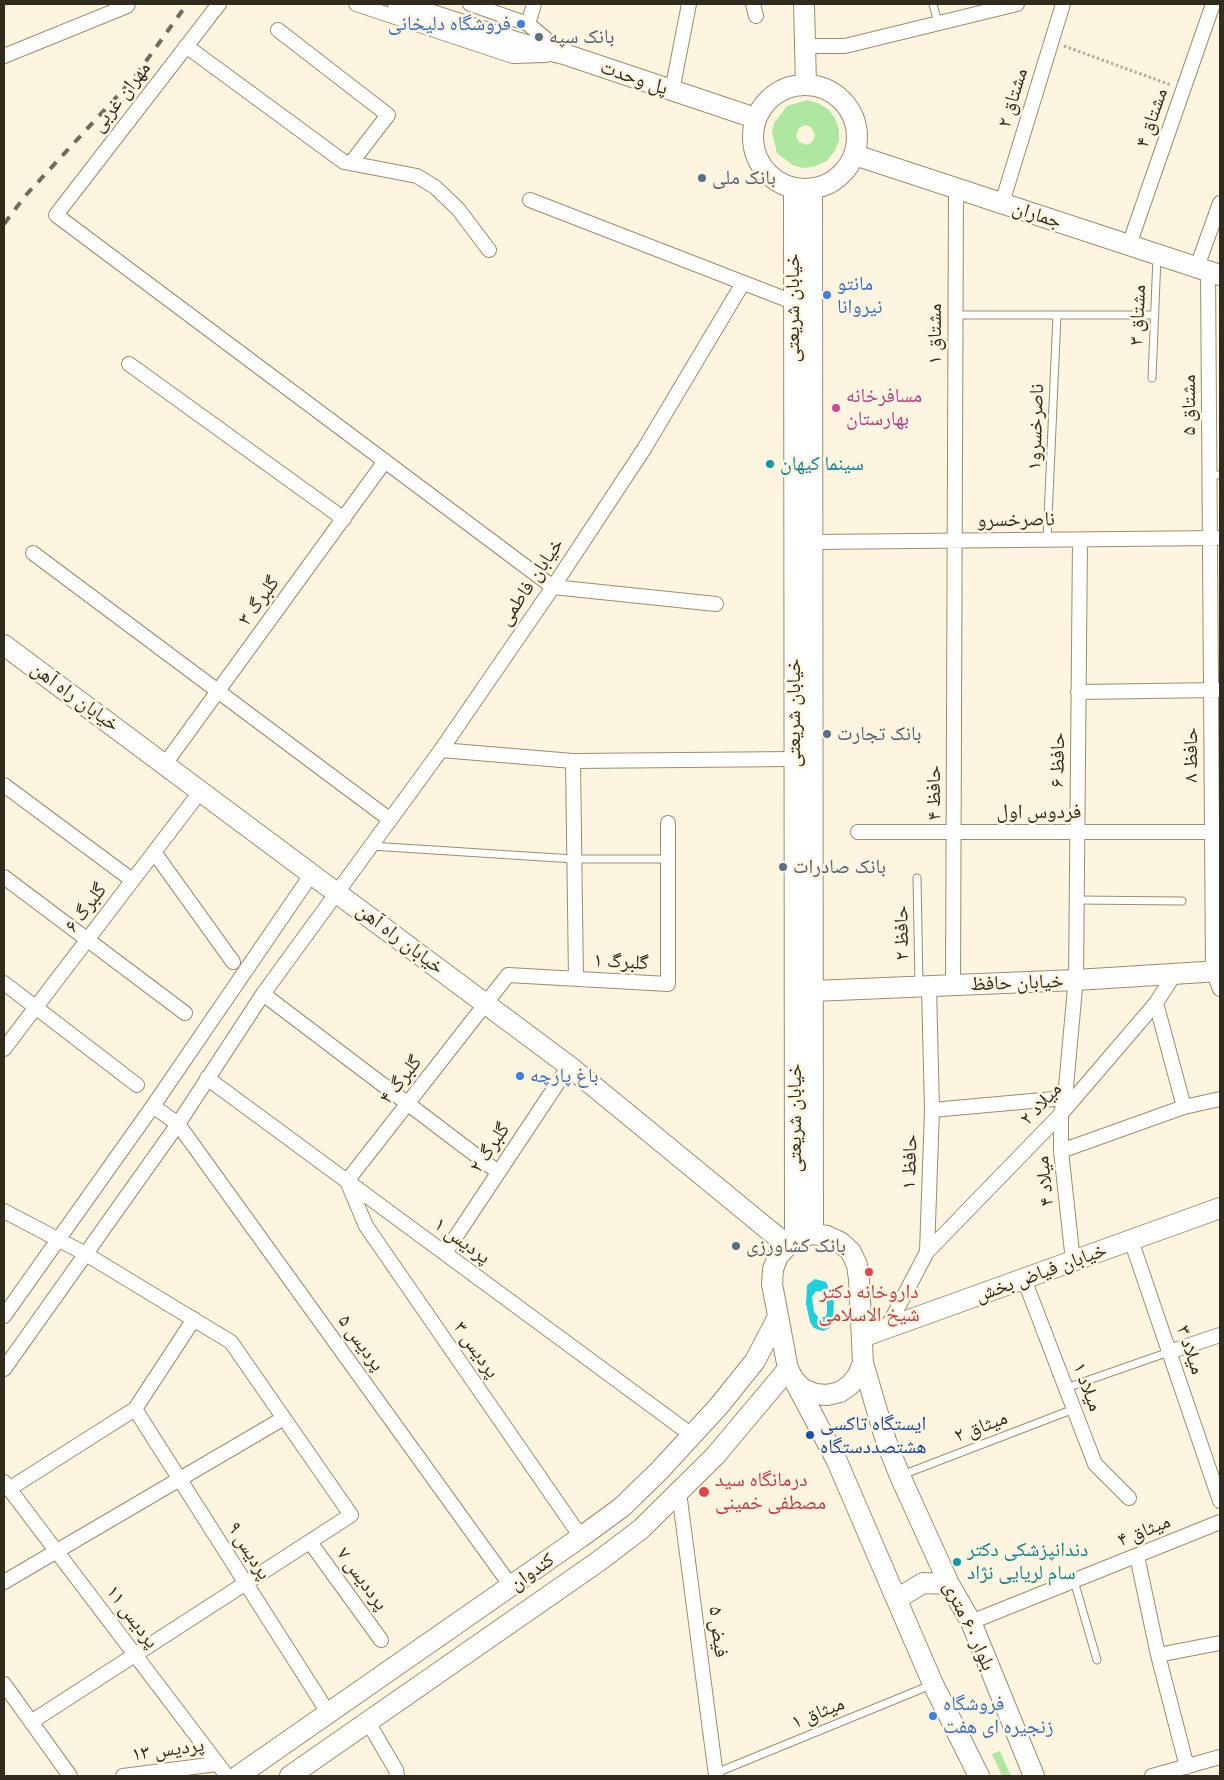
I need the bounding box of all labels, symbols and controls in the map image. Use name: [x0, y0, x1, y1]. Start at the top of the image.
place label: فروشگاه دلیخانی: [388, 12, 511, 36]
marker: فروشگاه دلیخانی: [515, 18, 527, 30]
place label: بانک سپه: [549, 25, 615, 49]
marker: بانک سپه: [533, 31, 545, 43]
street label: پل وحدت: [597, 55, 671, 101]
street label: مهران غربی: [86, 57, 156, 137]
street label: مشتاق ۲: [993, 65, 1033, 131]
street label: مشتاق ۴: [1131, 85, 1173, 151]
place label: بانک ملی: [712, 166, 776, 190]
marker: بانک ملی: [696, 172, 708, 184]
street label: جماران: [1009, 196, 1065, 234]
street label: خیابان شریعتی: [781, 253, 805, 363]
place label: مانتو نیروانا: [837, 272, 882, 319]
street label: مشتاق ۳: [1124, 284, 1152, 346]
marker: مانتو نیروانا: [821, 289, 833, 301]
street label: مشتاق ۱: [923, 303, 947, 365]
street label: مشتاق ۵: [1177, 374, 1201, 436]
street label: ناصرخسرو۱: [1022, 383, 1050, 471]
place label: مسافرخانه بهارستان: [846, 384, 922, 431]
marker: مسافرخانه بهارستان: [830, 402, 842, 414]
place label: سینما کیهان: [780, 452, 864, 476]
marker: سینما کیهان: [764, 458, 776, 470]
street label: ناصرخسرو: [977, 507, 1055, 533]
street label: خیابان فاطمی: [493, 534, 569, 630]
street label: گلبرگ ۳: [233, 572, 285, 630]
street label: خیابان راه آهن: [26, 657, 124, 737]
street label: خیابان شریعتی: [782, 658, 806, 768]
place label: بانک تجارت: [837, 722, 922, 746]
street label: حافظ ۸: [1179, 727, 1203, 783]
marker: بانک تجارت: [821, 728, 833, 740]
street label: حافظ ۶: [1046, 732, 1070, 788]
street label: حافظ ۴: [922, 765, 946, 821]
street label: فردوس اول: [997, 800, 1081, 824]
place label: بانک صادرات: [793, 855, 886, 879]
marker: بانک صادرات: [777, 861, 789, 873]
street label: گلبرگ ۶: [60, 879, 112, 937]
street label: خیابان راه آهن: [351, 898, 449, 980]
street label: حافظ ۲: [890, 905, 914, 961]
street label: گلبرگ ۱: [593, 949, 649, 975]
street label: خیابان حافظ: [970, 969, 1064, 997]
street label: گلبرگ ۴: [375, 1051, 427, 1109]
street label: خیابان شریعتی: [783, 1063, 807, 1173]
place label: باغ پارچه: [530, 1064, 599, 1088]
marker: باغ پارچه: [514, 1070, 526, 1082]
street label: میلاد ۲: [1015, 1077, 1067, 1131]
street label: گلبرگ ۲: [465, 1118, 515, 1178]
street label: حافظ ۱: [897, 1134, 923, 1190]
street label: میلاد ۴: [1030, 1155, 1060, 1207]
street label: پردیس ۱: [429, 1213, 495, 1269]
place label: بانک کشاورزی: [746, 1234, 846, 1258]
street label: خیابان فیاض بخش: [972, 1238, 1110, 1308]
marker: بانک کشاورزی: [730, 1240, 742, 1252]
marker: داروخانه دکتر شیخ الاسلامی: [863, 1266, 875, 1278]
place label: داروخانه دکتر شیخ الاسلامی: [818, 1280, 920, 1327]
street label: پردیس ۵: [333, 1310, 389, 1376]
street label: پردیس ۳: [448, 1317, 504, 1383]
street label: میلاد ۳: [1170, 1322, 1210, 1378]
street label: میلاد ۱: [1067, 1359, 1107, 1415]
street label: میثاق ۲: [951, 1406, 1011, 1448]
place label: ایستگاه تاکسی هشتصددستگاه: [820, 1412, 927, 1459]
marker: ایستگاه تاکسی هشتصددستگاه: [804, 1429, 816, 1441]
place label: درمانگاه سید مصطفی خمینی: [715, 1468, 826, 1515]
marker: درمانگاه سید مصطفی خمینی: [697, 1485, 711, 1499]
street label: میثاق ۴: [1114, 1510, 1174, 1552]
street label: پردیس ۹: [222, 1518, 276, 1584]
place label: دندانپزشکی دکتر سام لریایی نژاد: [967, 1538, 1088, 1585]
street label: پرددیس ۷: [331, 1543, 393, 1615]
street label: کندوان: [505, 1548, 559, 1596]
marker: دندانپزشکی دکتر سام لریایی نژاد: [951, 1556, 963, 1568]
street label: بلوار ۶۰ متری: [938, 1577, 1000, 1675]
street label: پردیس ۱۱: [100, 1581, 164, 1653]
street label: فیض ۵: [703, 1605, 733, 1659]
street label: میثاق ۱: [788, 1692, 848, 1734]
place label: فروشگاه زنجیره ای هفت: [943, 1692, 1053, 1739]
marker: فروشگاه زنجیره ای هفت: [927, 1710, 939, 1722]
street label: پردیس ۱۳: [130, 1733, 206, 1767]

